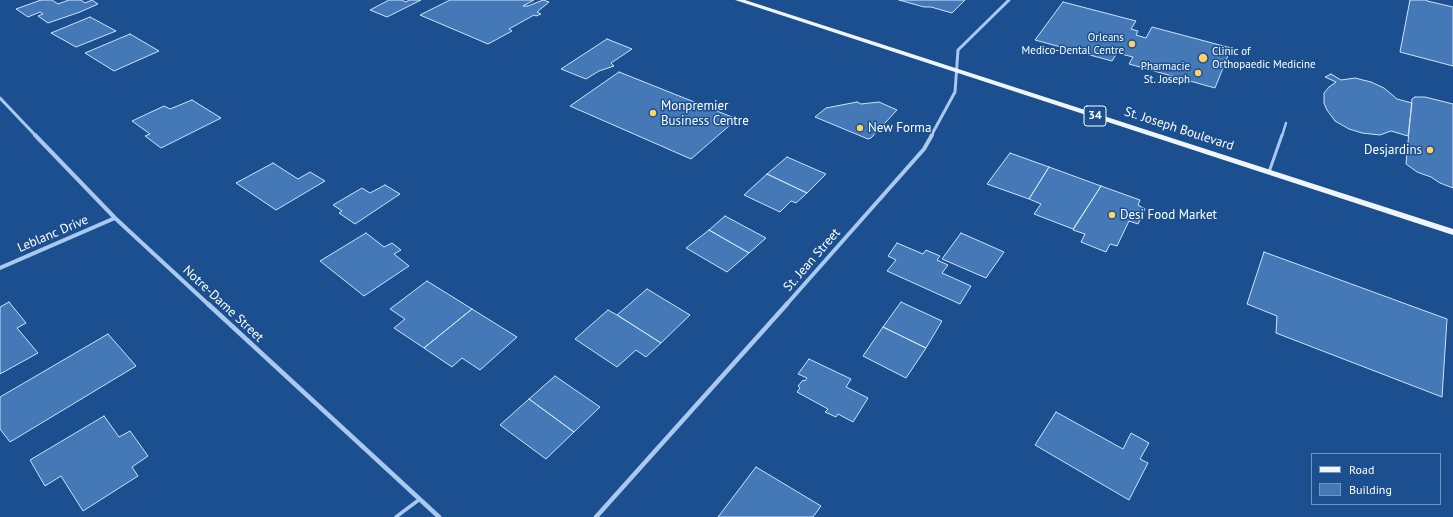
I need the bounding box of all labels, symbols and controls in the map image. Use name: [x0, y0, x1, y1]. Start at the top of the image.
place label: Orleans Medico-Dental Centre: [1022, 31, 1124, 57]
marker: Orleans Medico-Dental Centre: [1127, 39, 1137, 49]
place label: Clinic of Orthopaedic Medicine: [1212, 45, 1316, 71]
marker: Clinic of Orthopaedic Medicine: [1197, 52, 1209, 64]
place label: Pharmacie St. Joseph: [1141, 60, 1190, 86]
marker: Pharmacie St. Joseph: [1193, 68, 1203, 78]
place label: Monpremier Business Centre: [661, 98, 749, 129]
street label: St. Joseph Boulevard: [1122, 104, 1236, 154]
road number: 34: [1084, 106, 1106, 126]
marker: Monpremier Business Centre: [648, 108, 658, 118]
place label: New Forma: [868, 120, 931, 136]
marker: New Forma: [855, 123, 865, 133]
place label: Desjardins: [1364, 142, 1422, 158]
marker: Desjardins: [1425, 145, 1435, 155]
place label: Desi Food Market: [1120, 207, 1217, 223]
marker: Desi Food Market: [1107, 210, 1117, 220]
street label: Leblanc Drive: [15, 212, 91, 256]
street label: St. Jean Street: [780, 225, 844, 295]
street label: Notre-Dame Street: [179, 263, 267, 345]
legend: [1311, 453, 1441, 505]
text: Road: [1349, 462, 1374, 477]
text: Building: [1349, 482, 1392, 497]

